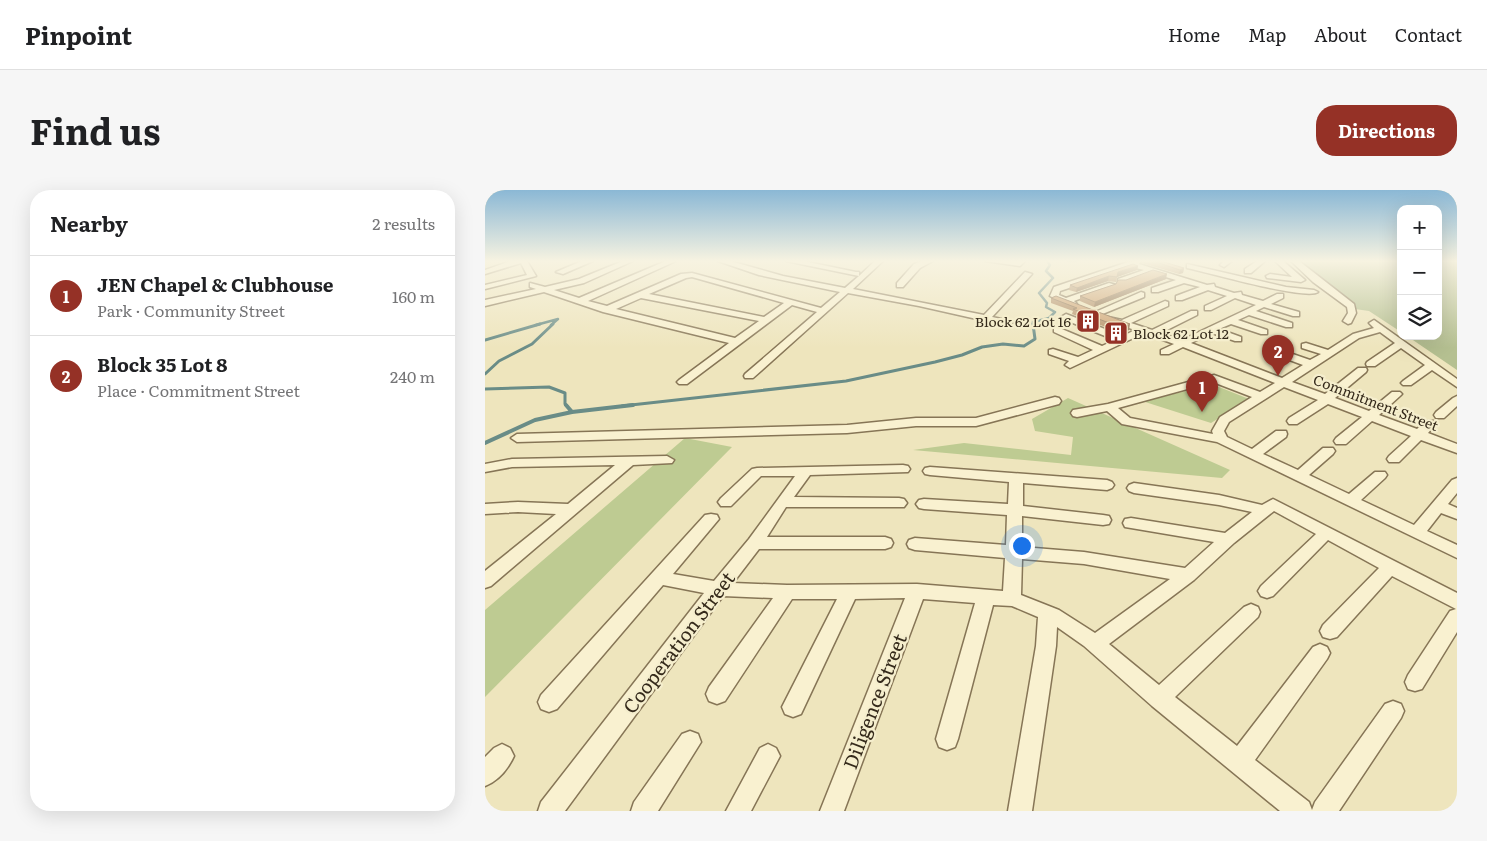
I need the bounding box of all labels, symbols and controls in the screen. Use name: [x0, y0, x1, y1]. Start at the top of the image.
text: Pinpoint: [25, 17, 132, 52]
text: Home: [1168, 21, 1220, 48]
text: Map: [1248, 21, 1286, 48]
text: About: [1314, 21, 1367, 48]
text: Contact: [1395, 21, 1462, 48]
text: Find us: [30, 104, 160, 156]
button: Directions: [1316, 105, 1457, 156]
map controls: [1397, 205, 1442, 340]
button: +: [1397, 205, 1442, 250]
text: Nearby: [50, 207, 128, 238]
text: 2 results: [372, 211, 435, 235]
button: −: [1397, 250, 1442, 295]
text: JEN Chapel & Clubhouse: [97, 270, 334, 298]
text: 1: [63, 284, 69, 308]
text: 160 m: [392, 284, 435, 308]
button: layers: [1397, 295, 1442, 340]
text: Park · Community Street: [97, 298, 285, 322]
building icon: Block 62 Lot 16: [1075, 308, 1101, 334]
place label: Block 62 Lot 16: [975, 311, 1071, 331]
building icon: Block 62 Lot 12: [1103, 320, 1129, 346]
place label: Block 62 Lot 12: [1133, 323, 1229, 343]
pin: 2: [1262, 335, 1294, 376]
text: Block 35 Lot 8: [97, 350, 228, 378]
text: 2: [62, 364, 70, 388]
text: 240 m: [390, 364, 435, 388]
street label: Commitment Street: [1311, 369, 1442, 435]
pin: 1: [1186, 371, 1218, 412]
text: Place · Commitment Street: [97, 378, 300, 402]
your location: [1009, 533, 1035, 559]
street label: Cooperation Street: [615, 565, 741, 719]
street label: Diligence Street: [835, 629, 913, 773]

